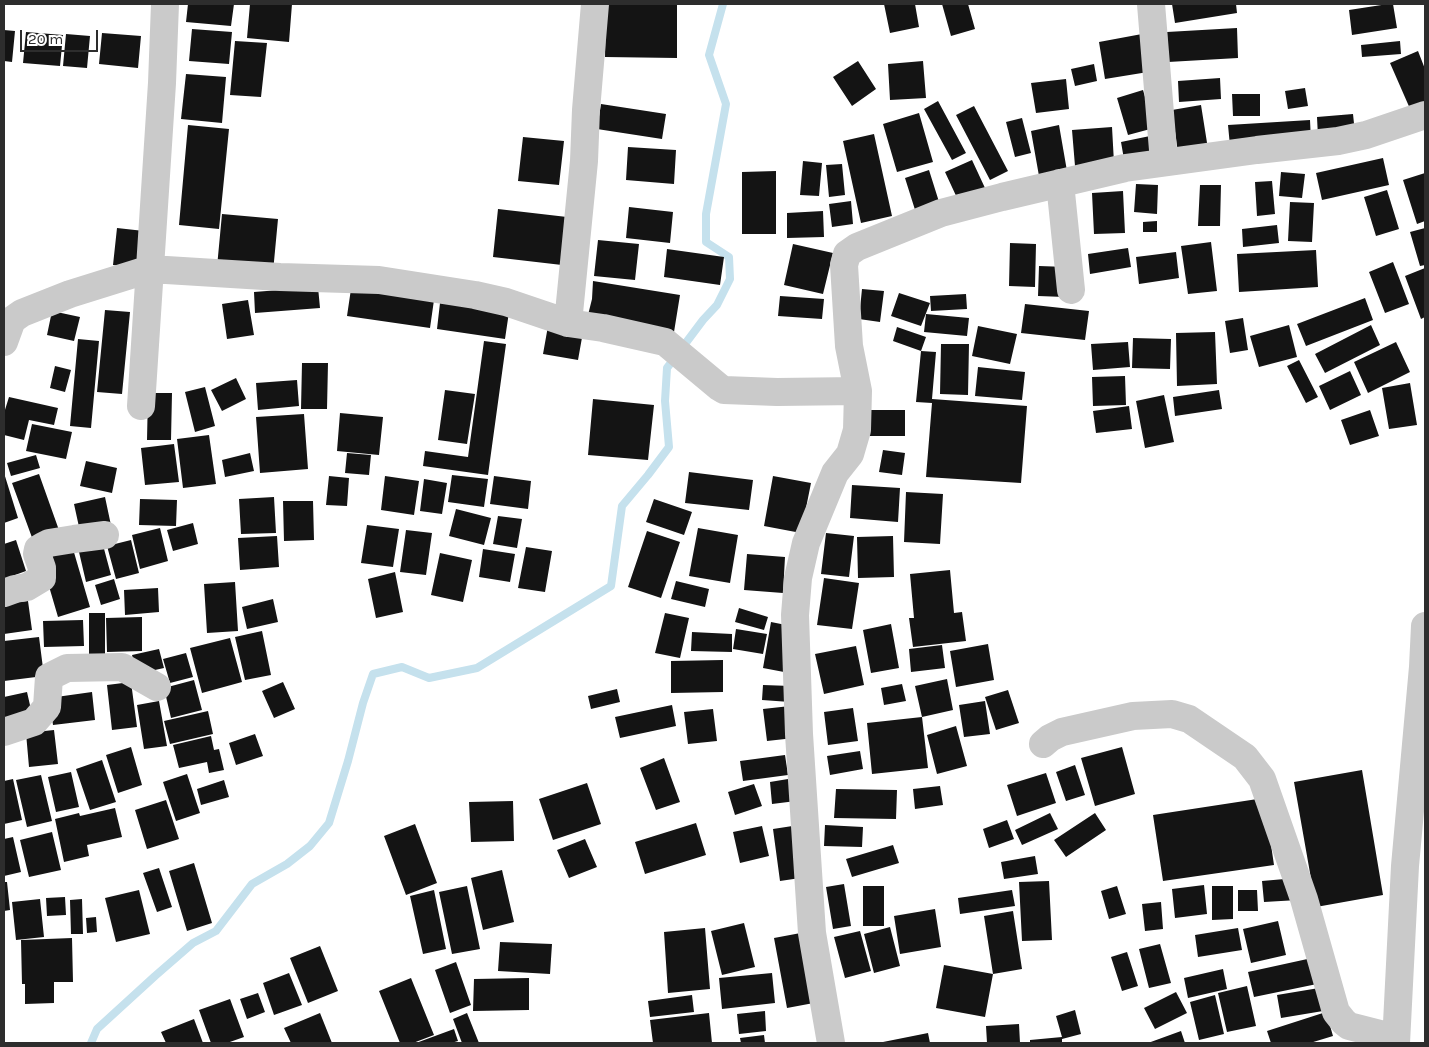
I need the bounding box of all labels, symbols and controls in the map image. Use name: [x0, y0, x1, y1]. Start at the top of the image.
scale bar: [22, 20, 100, 52]
text: 20 m: [28, 30, 63, 48]

